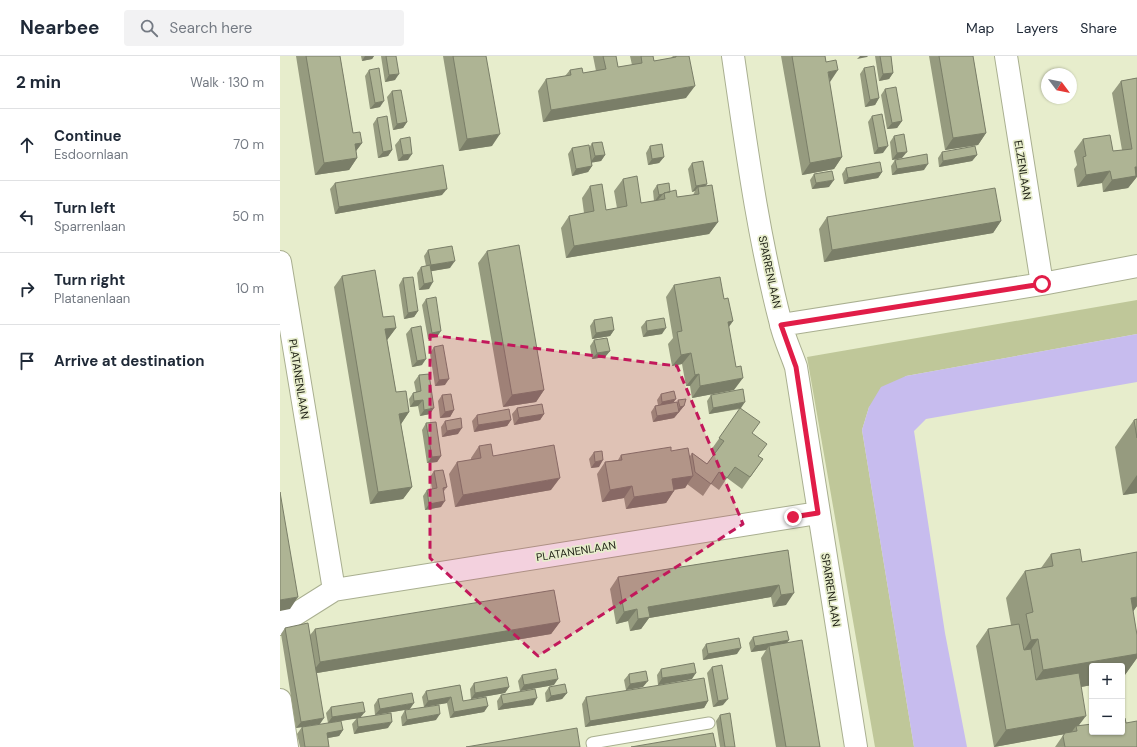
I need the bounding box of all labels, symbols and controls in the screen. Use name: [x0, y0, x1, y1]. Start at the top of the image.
search box: [124, 10, 404, 46]
text: Nearbee: [20, 15, 100, 40]
icon: search: [138, 17, 160, 39]
text: Search here: [170, 18, 252, 38]
text: Map: [966, 19, 994, 37]
text: Layers: [1016, 19, 1058, 37]
text: Share: [1080, 19, 1117, 37]
north arrow: [1041, 68, 1077, 104]
text: 2 min: [16, 71, 61, 93]
text: Walk · 130 m: [190, 74, 264, 91]
text: Continue: [54, 126, 122, 146]
icon: ahead: [16, 134, 38, 156]
text: 70 m: [233, 136, 264, 153]
street label: ELZENLAAN: [1011, 139, 1035, 201]
text: Esdoornlaan: [54, 146, 128, 163]
text: Turn left: [54, 198, 115, 218]
icon: left: [16, 206, 38, 228]
text: 50 m: [232, 208, 264, 225]
text: Sparrenlaan: [54, 218, 125, 235]
street label: SPARRENLAAN: [755, 234, 785, 310]
text: Turn right: [54, 270, 125, 290]
route start: [1033, 275, 1051, 293]
icon: right: [16, 278, 38, 300]
text: 10 m: [236, 280, 264, 297]
text: Platanenlaan: [54, 290, 130, 307]
street label: PLATANENLAAN: [286, 338, 312, 420]
icon: arrive: [16, 350, 38, 372]
text: Arrive at destination: [54, 351, 205, 371]
route end: [784, 508, 802, 526]
street label: PLATANENLAAN: [535, 538, 617, 564]
street label: SPARRENLAAN: [818, 552, 844, 628]
map controls: [1089, 663, 1125, 735]
button: +: [1089, 663, 1125, 699]
button: −: [1089, 699, 1125, 735]

